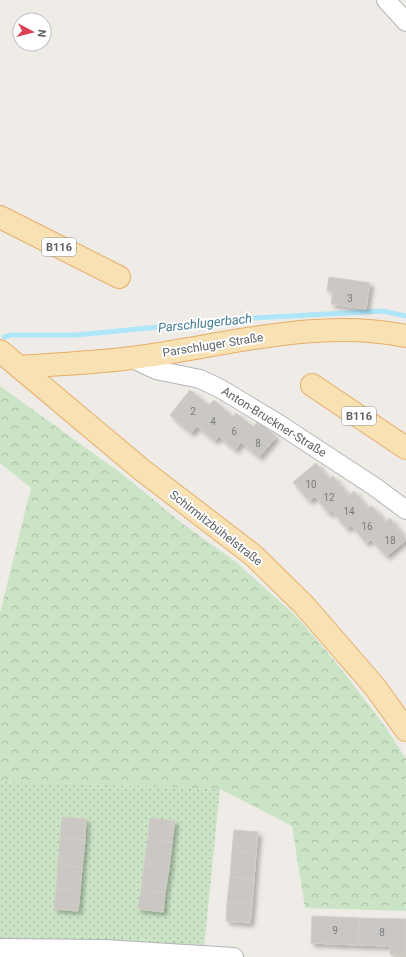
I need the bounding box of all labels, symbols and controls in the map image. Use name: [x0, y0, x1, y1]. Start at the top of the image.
north arrow: [12, 12, 52, 52]
text: N: [34, 29, 48, 38]
road number: B116: [42, 238, 76, 256]
house number: 3: [347, 293, 353, 304]
water label: Parschlugerbach: [157, 311, 253, 335]
street label: Parschluger Straße: [162, 330, 264, 360]
street label: Anton-Bruckner-Straße: [219, 384, 329, 460]
house number: 2: [190, 406, 196, 417]
road number: B116: [342, 407, 376, 425]
house number: 4: [210, 416, 216, 427]
house number: 6: [231, 426, 237, 437]
house number: 8: [255, 438, 261, 449]
house number: 10: [305, 479, 317, 490]
street label: Schirmitzbühelstraße: [167, 488, 265, 568]
house number: 12: [323, 492, 335, 503]
house number: 14: [343, 506, 355, 517]
house number: 16: [361, 521, 373, 532]
house number: 18: [384, 535, 396, 546]
house number: 9: [332, 925, 338, 936]
house number: 8: [379, 927, 385, 938]

